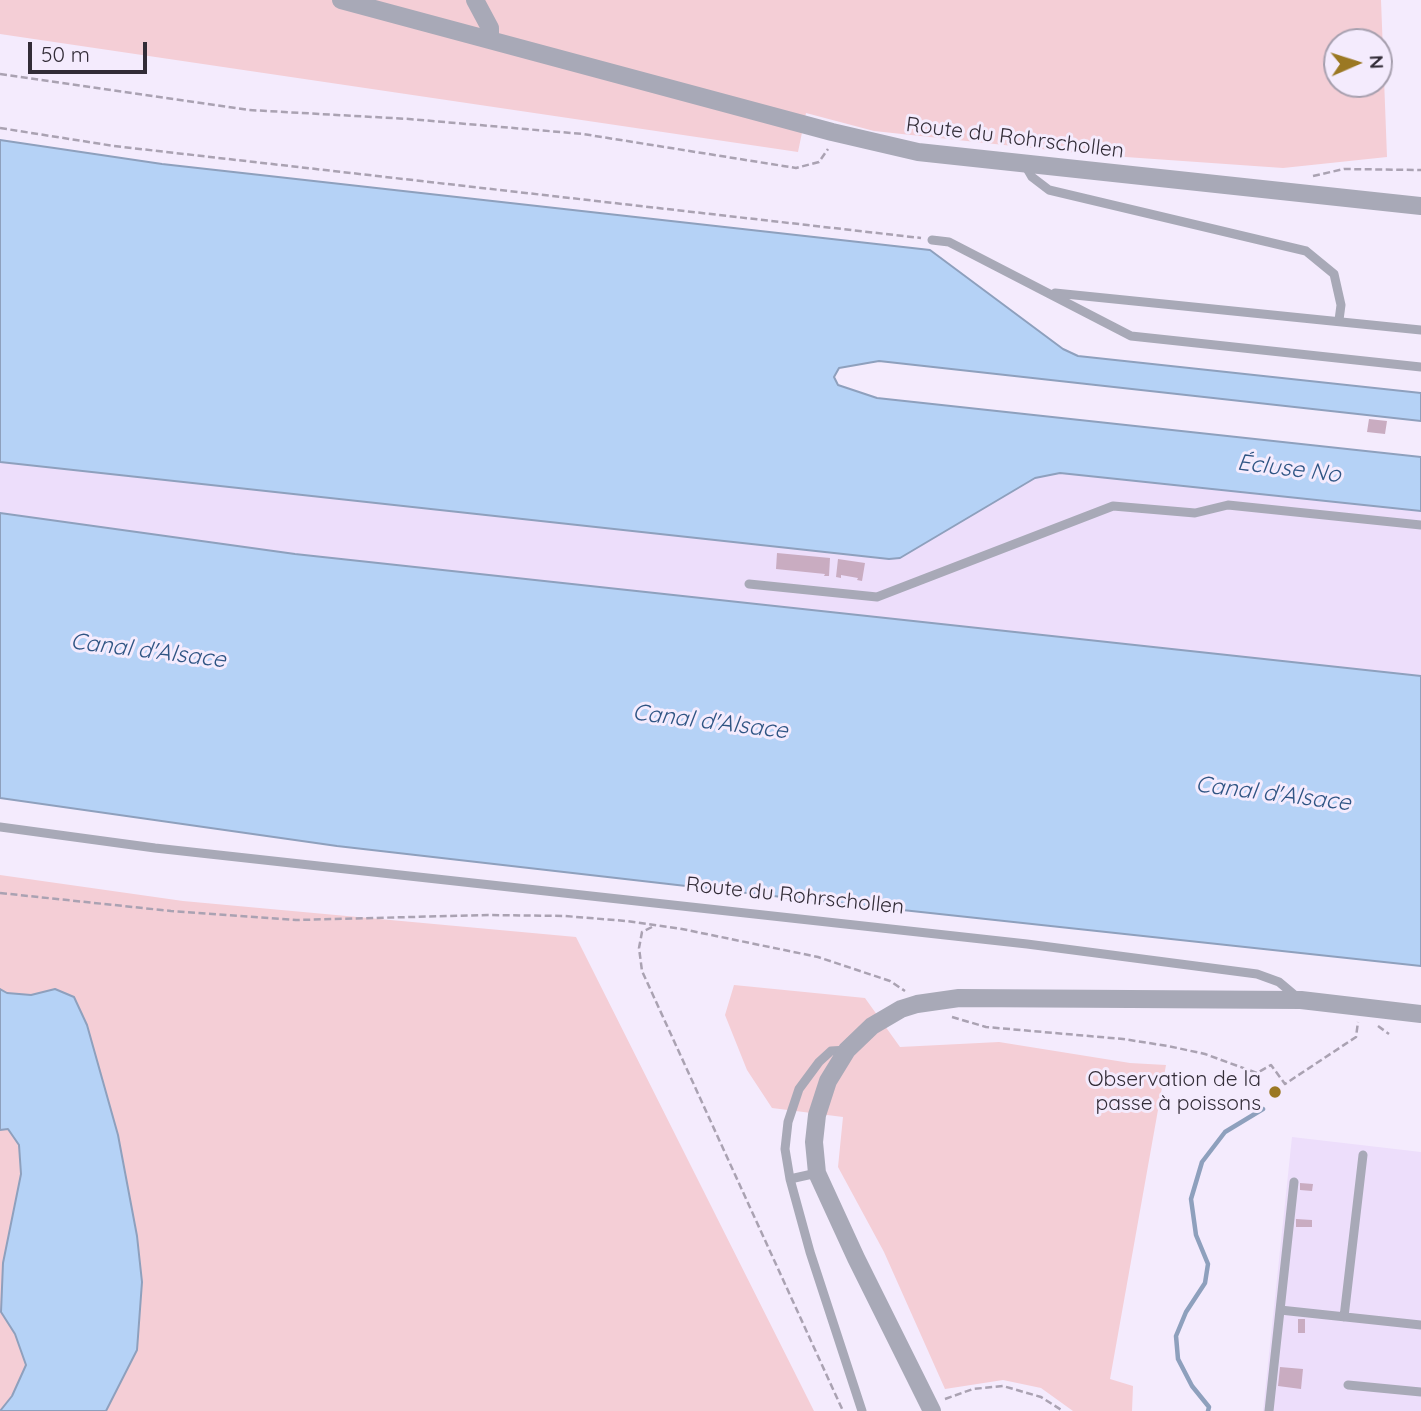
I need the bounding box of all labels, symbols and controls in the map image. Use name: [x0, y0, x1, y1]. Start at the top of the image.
scale bar: [32, 28, 150, 72]
north arrow: [1323, 28, 1393, 98]
text: 50 m: [41, 41, 90, 67]
text: N: [1365, 54, 1389, 70]
street label: Route du Rohrschollen: [905, 112, 1125, 164]
water label: Écluse No: [1236, 449, 1342, 489]
water label: Canal d'Alsace: [69, 628, 227, 674]
water label: Canal d'Alsace: [631, 699, 789, 745]
water label: Canal d'Alsace: [1194, 771, 1352, 817]
street label: Route du Rohrschollen: [685, 872, 905, 920]
place label: Observation de la passe à poissons: [1087, 1067, 1261, 1117]
marker: Observation de la passe à poissons: [1267, 1084, 1283, 1100]

